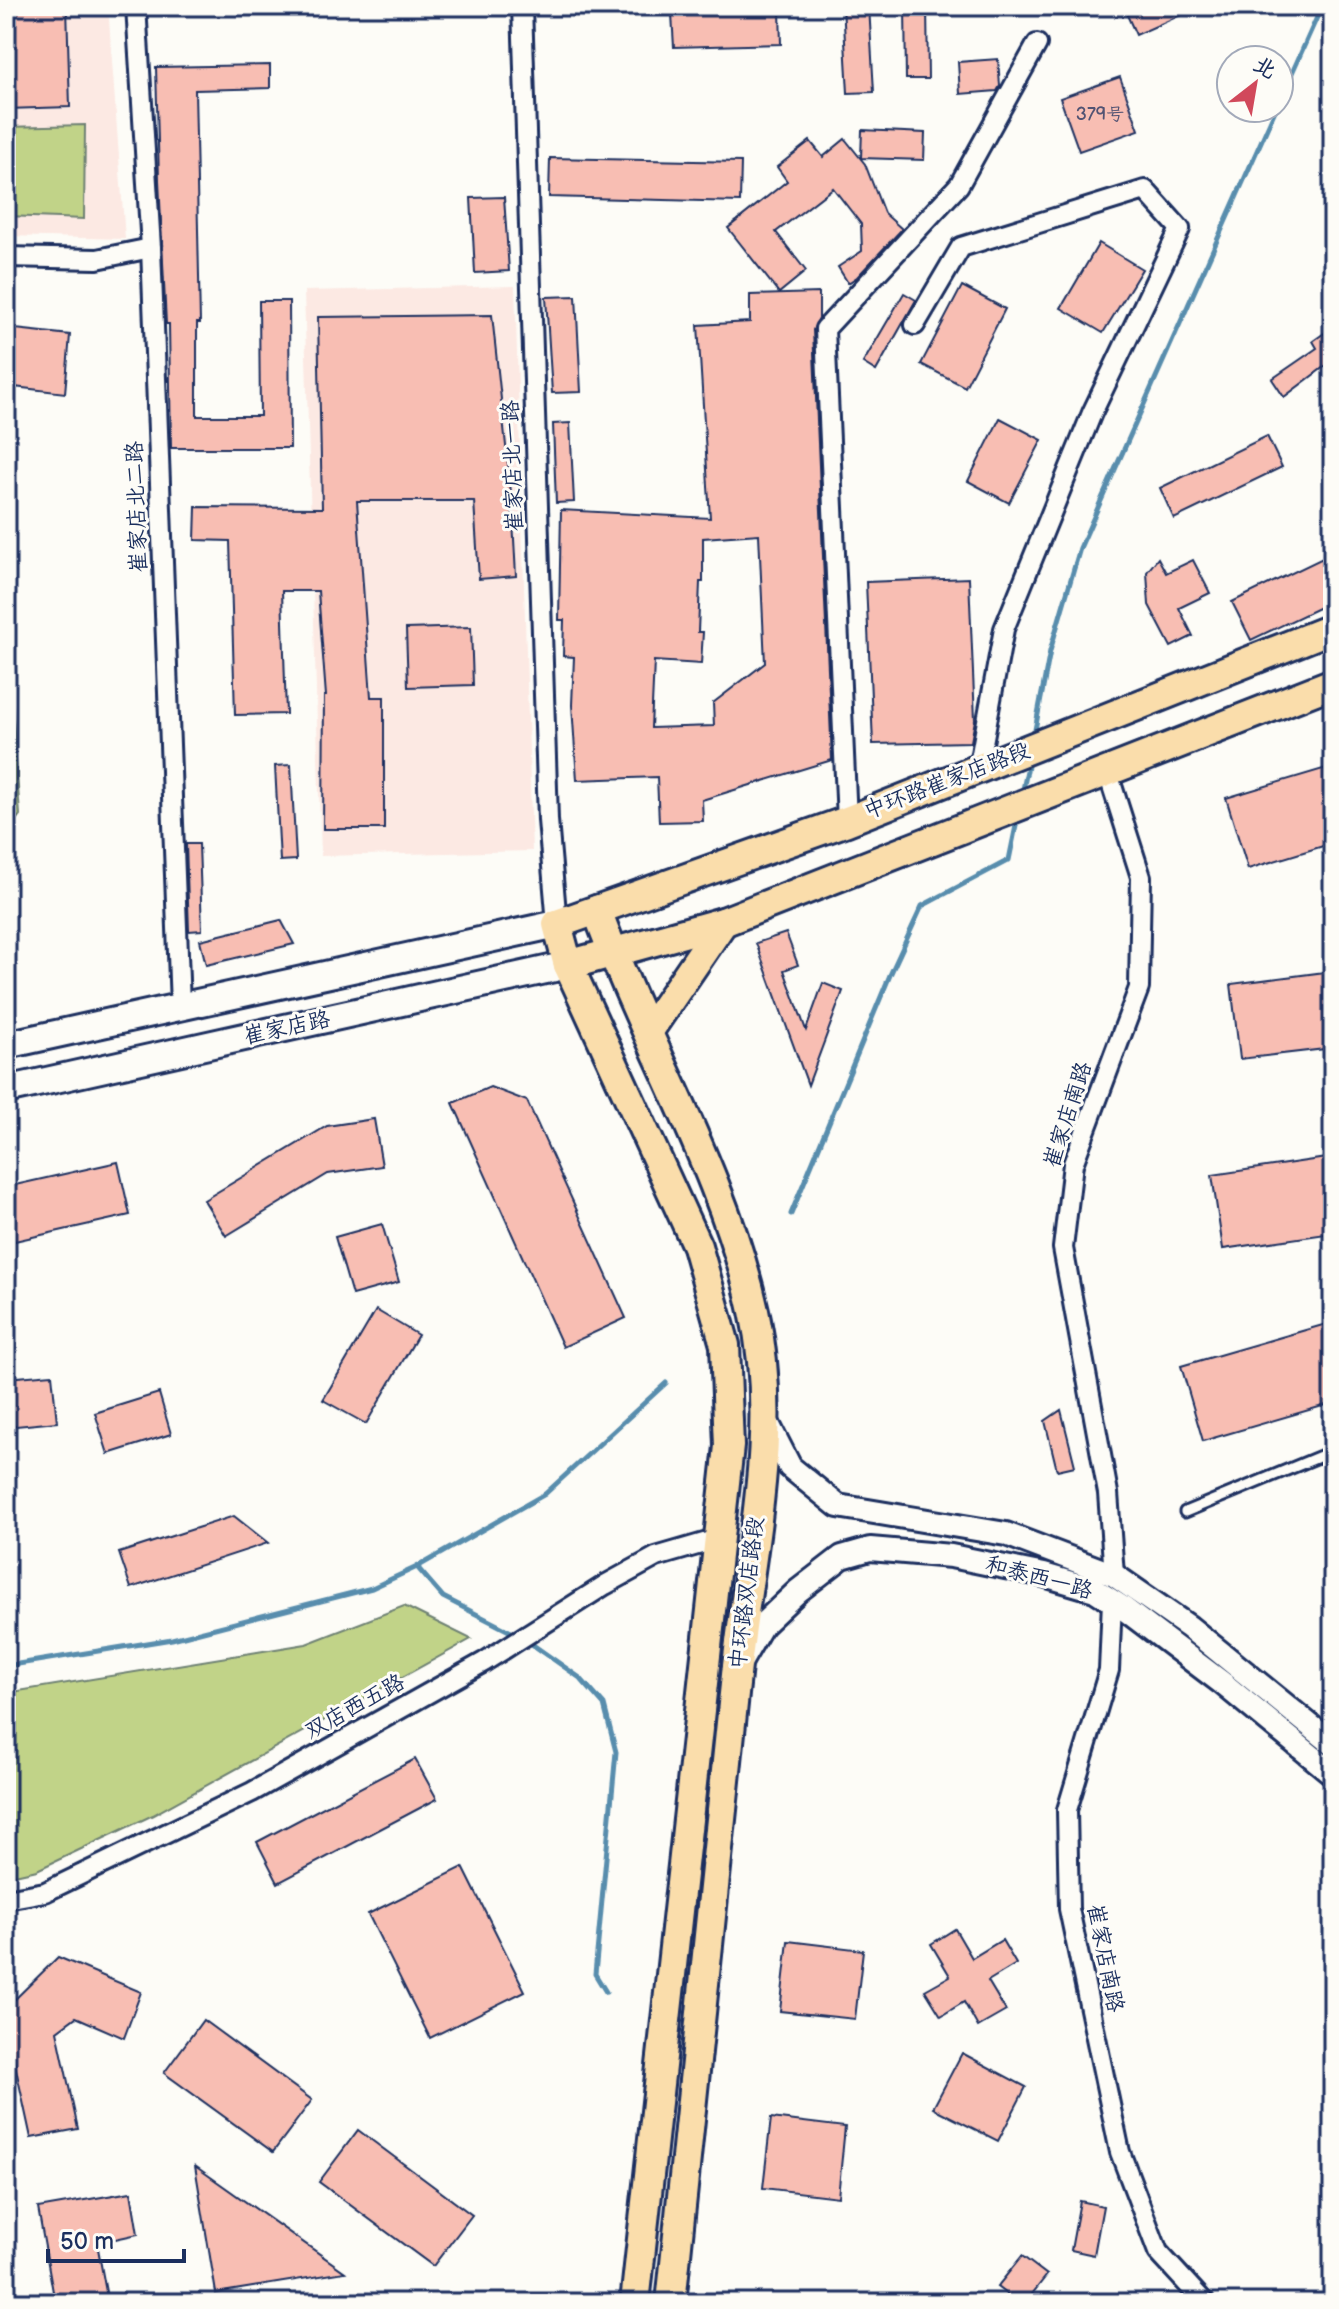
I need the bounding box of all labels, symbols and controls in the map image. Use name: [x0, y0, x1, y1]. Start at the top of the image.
north arrow: [1215, 44, 1295, 124]
text: 北: [1248, 51, 1281, 85]
house number: 379号: [1076, 104, 1124, 125]
street label: 崔家店北一路: [497, 400, 529, 532]
street label: 崔家店北二路: [121, 441, 153, 573]
street label: 中环路崔家店路段: [860, 737, 1034, 825]
street label: 崔家店路: [241, 1006, 333, 1050]
street label: 崔家店南路: [1038, 1059, 1098, 1171]
street label: 中环路双店路段: [724, 1515, 770, 1671]
street label: 和泰西一路: [982, 1551, 1096, 1605]
street label: 双店西五路: [300, 1669, 410, 1745]
street label: 崔家店南路: [1081, 1901, 1129, 2015]
scale bar: [48, 2213, 184, 2263]
text: 50 m: [60, 2227, 114, 2256]

